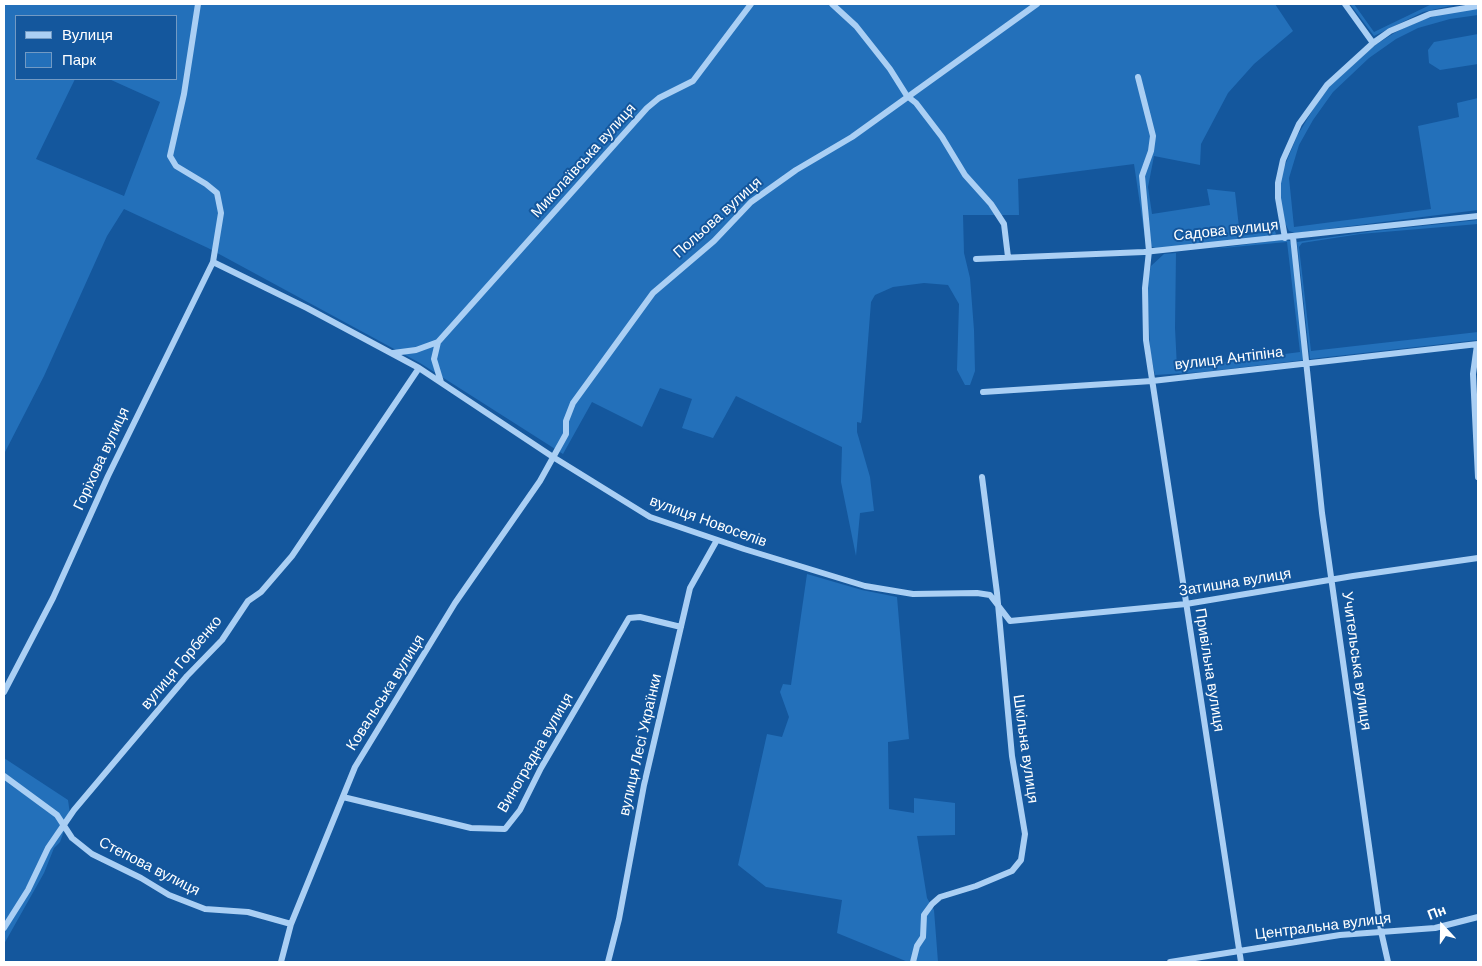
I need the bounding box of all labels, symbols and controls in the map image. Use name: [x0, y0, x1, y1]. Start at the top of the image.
legend: [15, 15, 178, 80]
text: Вулиця: [62, 25, 113, 45]
text: Парк: [62, 50, 96, 70]
street label: Миколаївська вулиця: [528, 100, 640, 222]
street label: Польова вулиця: [670, 174, 766, 262]
street label: Садова вулиця: [1173, 217, 1279, 245]
street label: вулиця Антіпіна: [1174, 343, 1284, 375]
street label: Горіхова вулиця: [70, 405, 134, 513]
street label: вулиця Новоселів: [647, 492, 769, 552]
street label: Затишна вулиця: [1177, 565, 1293, 601]
street label: Учительська вулиця: [1337, 590, 1375, 732]
street label: Привільна вулиця: [1190, 607, 1228, 733]
street label: вулиця Горбенко: [138, 613, 226, 713]
street label: Ковальська вулиця: [343, 632, 429, 754]
street label: вулиця Лесі Українки: [616, 672, 666, 818]
street label: Виноградна вулиця: [494, 690, 578, 816]
street label: Шкільна вулиця: [1008, 694, 1042, 804]
street label: Степова вулиця: [95, 834, 203, 900]
text: Пн: [1425, 900, 1449, 924]
north arrow: [1417, 901, 1467, 951]
street label: Центральна вулиця: [1254, 910, 1392, 944]

